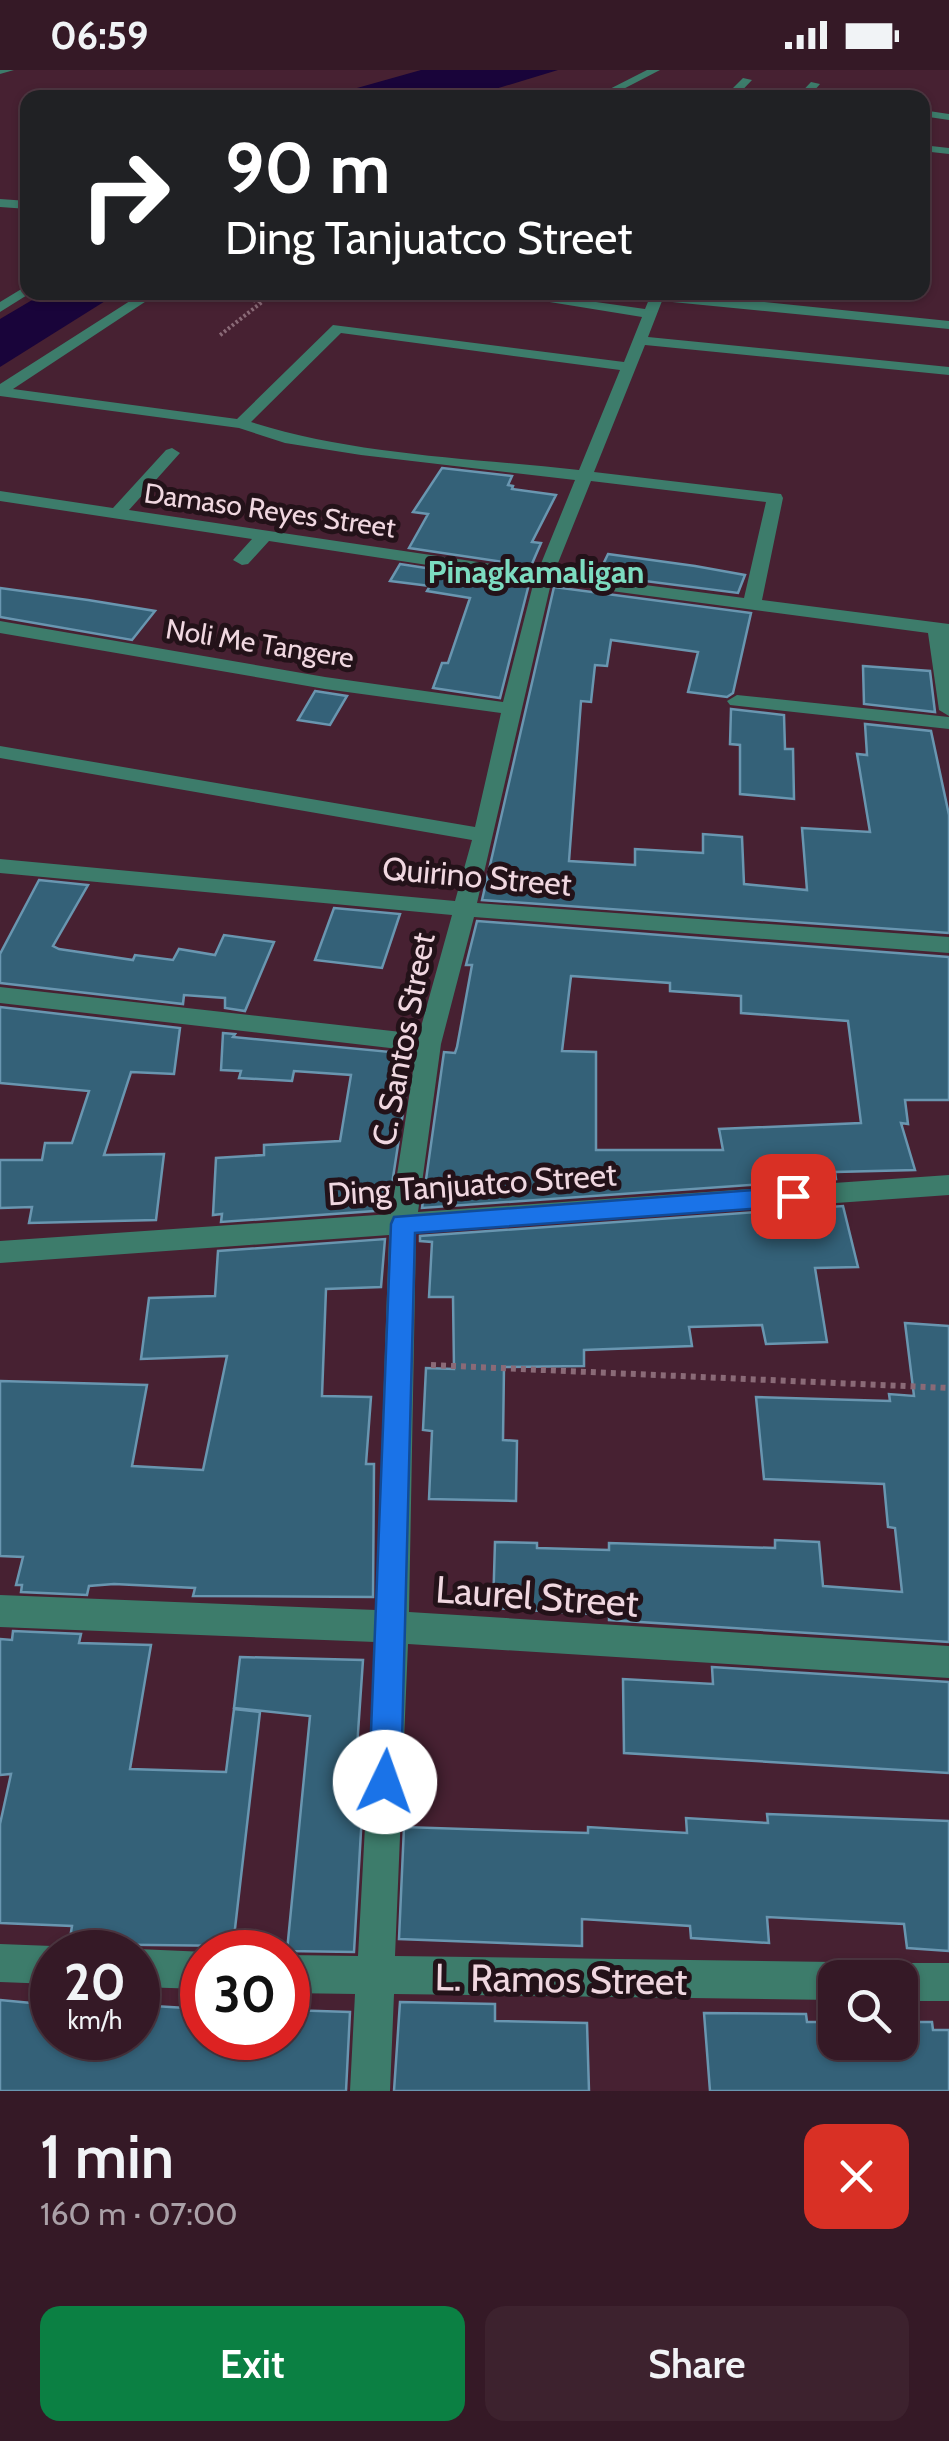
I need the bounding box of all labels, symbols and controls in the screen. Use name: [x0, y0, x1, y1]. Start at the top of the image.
text: 06:59: [50, 12, 148, 59]
text: 90 m: [225, 125, 390, 211]
icon: right: [60, 130, 190, 260]
text: Ding Tanjuatco Street: [225, 211, 633, 265]
street label: Damaso Reyes Street: [142, 476, 398, 544]
district label: Pinagkamaligan: [428, 552, 644, 591]
street label: Noli Me Tangere: [164, 611, 356, 675]
street label: Quirino Street: [381, 848, 573, 904]
street label: C. Santos Street: [363, 929, 443, 1149]
street label: Ding Tanjuatco Street: [326, 1154, 618, 1214]
pin: [751, 1154, 836, 1239]
icon: arrive: [766, 1169, 821, 1224]
street label: Laurel Street: [434, 1565, 640, 1627]
position arrow: [333, 1730, 437, 1834]
speed limit sign: 30: [180, 1930, 310, 2060]
text: 20: [64, 1952, 126, 2013]
street label: L. Ramos Street: [434, 1953, 688, 2005]
map controls: [818, 1960, 918, 2060]
button: search: [818, 1960, 918, 2060]
text: km/h: [68, 2005, 122, 2035]
text: 1 min: [40, 2120, 174, 2193]
button: close: [804, 2124, 909, 2229]
text: 160 m · 07:00: [40, 2194, 238, 2233]
button: Exit: [40, 2306, 465, 2421]
button: Share: [485, 2306, 909, 2421]

